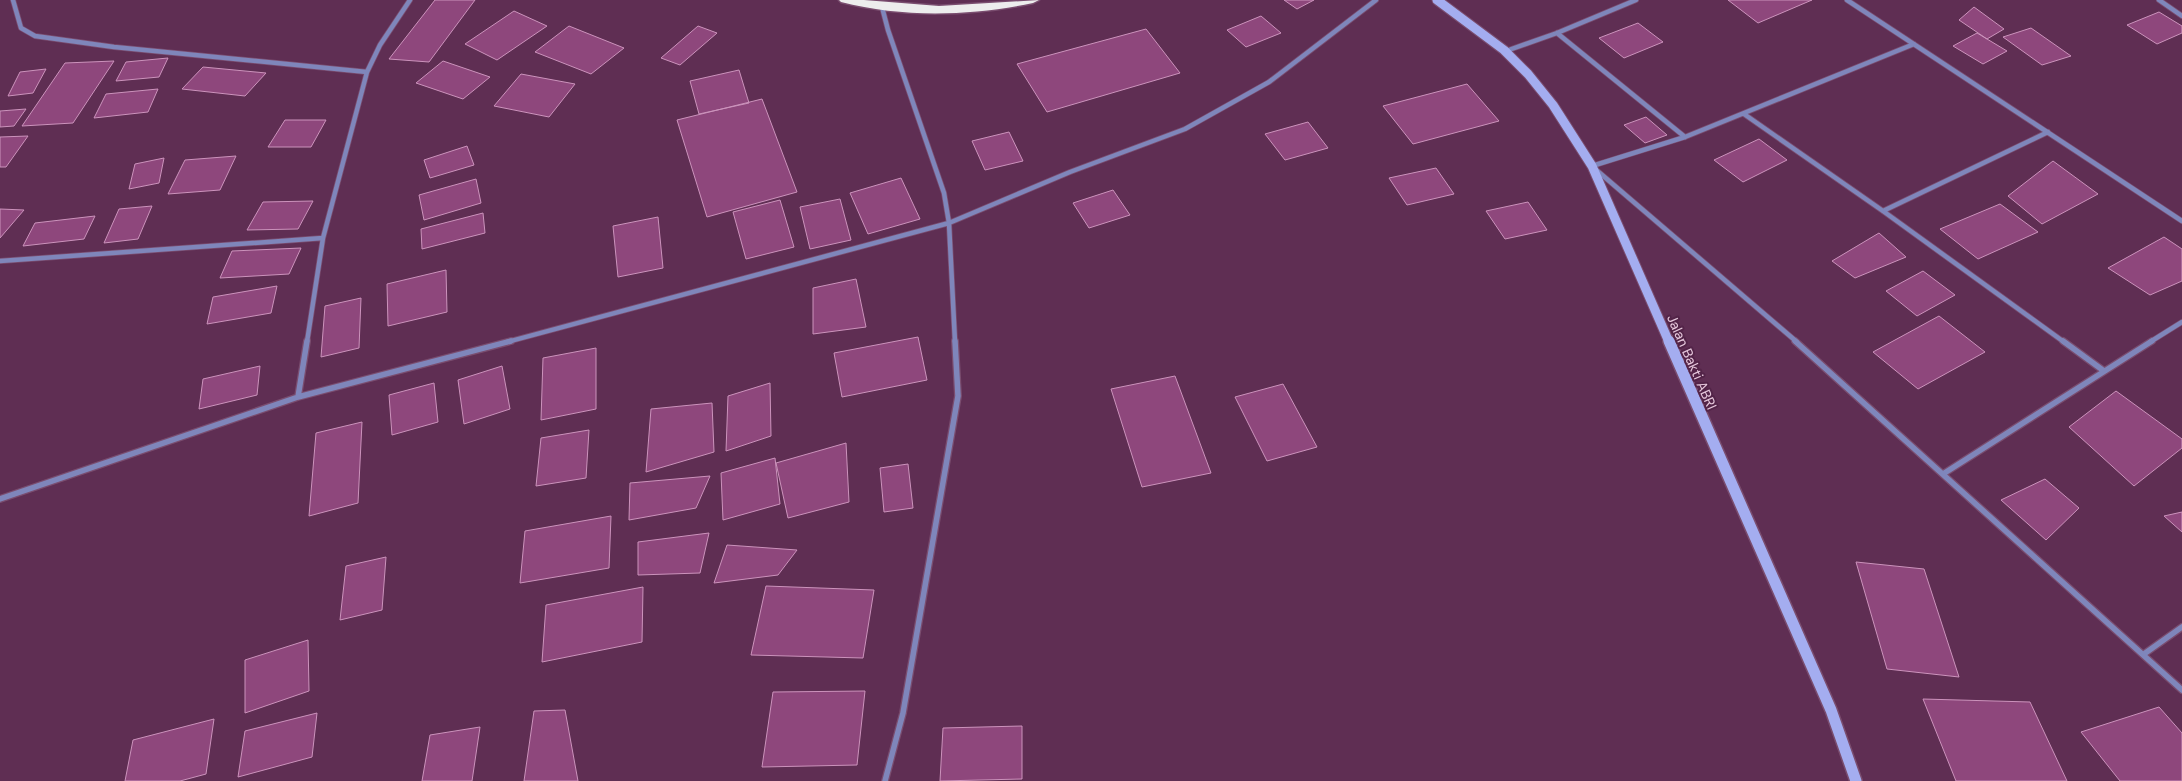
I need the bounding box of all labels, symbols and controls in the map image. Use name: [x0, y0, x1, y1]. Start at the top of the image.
street label: Jalan Bakti ABRI: [1663, 312, 1721, 412]

